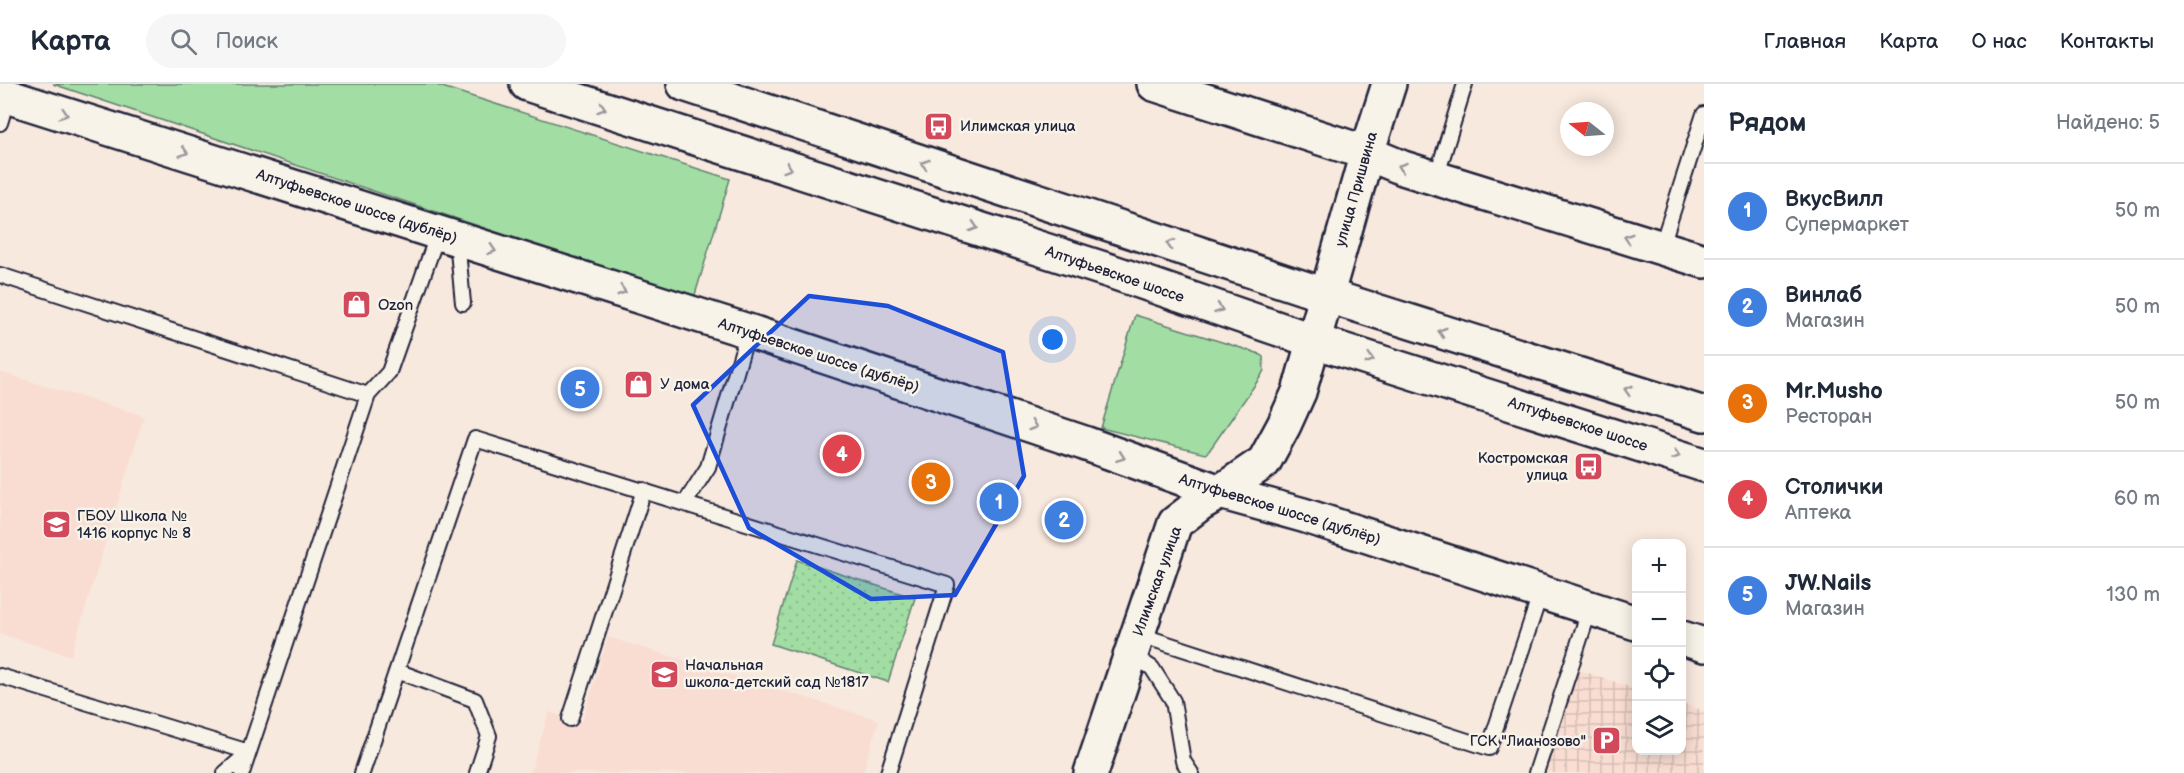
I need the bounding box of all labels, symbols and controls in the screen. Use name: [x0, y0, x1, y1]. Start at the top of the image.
search box: [146, 14, 566, 68]
text: Карта: [30, 25, 110, 58]
icon: search: [167, 25, 200, 58]
text: Поиск: [215, 28, 278, 55]
text: Главная: [1763, 29, 1846, 54]
text: Карта: [1879, 29, 1938, 54]
text: О нас: [1971, 29, 2027, 54]
text: Контакты: [2060, 29, 2154, 54]
one-way arrow: [596, 101, 607, 113]
north arrow: [1560, 102, 1614, 156]
one-way arrow: [58, 107, 69, 119]
text: Рядом: [1728, 108, 1806, 139]
bus stop icon: Илимская улица: [923, 110, 955, 142]
text: Найдено: 5: [2056, 111, 2160, 135]
place label: Илимская улица: [960, 117, 1076, 136]
street label: улица Пришвина: [1331, 129, 1382, 249]
one-way arrow: [178, 145, 189, 157]
one-way arrow: [920, 158, 931, 171]
one-way arrow: [782, 161, 793, 173]
one-way arrow: [1397, 162, 1408, 175]
street label: Алтуфьевское шоссе (дублёр): [253, 165, 460, 248]
text: ВкусВилл: [1785, 186, 1883, 213]
text: 1: [1743, 199, 1752, 223]
text: 50 m: [2115, 199, 2160, 223]
text: Супермаркет: [1785, 213, 1909, 237]
one-way arrow: [968, 220, 979, 233]
one-way arrow: [1623, 233, 1634, 245]
one-way arrow: [1165, 239, 1176, 252]
street label: Алтуфьевское шоссе: [1042, 241, 1187, 307]
one-way arrow: [486, 242, 497, 255]
text: Винлаб: [1785, 282, 1862, 309]
one-way arrow: [616, 284, 627, 296]
shop icon: Ozon: [341, 289, 373, 321]
text: 2: [1742, 295, 1753, 319]
text: 50 m: [2115, 295, 2160, 319]
place label: Ozon: [378, 296, 413, 315]
one-way arrow: [1213, 301, 1223, 314]
text: Магазин: [1785, 309, 1865, 333]
street label: Алтуфьевское шоссе (дублёр): [715, 314, 922, 397]
your location: [1038, 325, 1067, 354]
one-way arrow: [1437, 327, 1448, 339]
one-way arrow: [1364, 352, 1375, 364]
pin: 5: [560, 366, 600, 412]
shop icon: У дома: [623, 368, 655, 400]
place label: У дома: [660, 375, 710, 394]
text: Mr.Musho: [1785, 378, 1883, 405]
one-way arrow: [1623, 385, 1634, 397]
text: 3: [1742, 391, 1753, 415]
text: 50 m: [2115, 391, 2160, 415]
street label: Алтуфьевское шоссе: [1505, 393, 1650, 456]
text: Ресторан: [1785, 405, 1872, 429]
one-way arrow: [1027, 419, 1038, 432]
pin: 4: [822, 432, 862, 476]
one-way arrow: [1670, 448, 1681, 461]
one-way arrow: [1115, 449, 1126, 462]
place label: Костромская улица: [1478, 449, 1568, 485]
bus stop icon: Костромская улица: [1573, 451, 1605, 483]
pin: 3: [912, 460, 950, 504]
street label: Алтуфьевское шоссе (дублёр): [1176, 469, 1383, 549]
text: Столички: [1785, 474, 1883, 501]
pin: 1: [980, 480, 1018, 524]
text: 4: [1742, 487, 1753, 511]
text: 60 m: [2114, 487, 2160, 511]
pin: 2: [1044, 498, 1084, 542]
text: Аптека: [1785, 501, 1851, 525]
place label: ГБОУ Школа № 1416 корпус № 8: [77, 507, 191, 543]
school or university icon: ГБОУ Школа № 1416 корпус № 8: [40, 509, 72, 541]
street label: Илимская улица: [1129, 523, 1186, 639]
map controls: [1632, 539, 1686, 755]
button: +: [1632, 539, 1686, 593]
text: JW.Nails: [1785, 570, 1871, 597]
text: 5: [1742, 583, 1753, 607]
text: 130 m: [2106, 583, 2160, 607]
button: −: [1632, 593, 1686, 647]
text: Магазин: [1785, 597, 1865, 621]
button: locate: [1632, 647, 1686, 701]
place label: Начальная школа-детский сад №1817: [685, 656, 869, 692]
school or university icon: Начальная школа-детский сад №1817: [648, 658, 680, 690]
button: layers: [1632, 701, 1686, 755]
parking icon: ГСК "Лианозово": [1591, 725, 1623, 757]
place label: ГСК "Лианозово": [1470, 732, 1586, 751]

